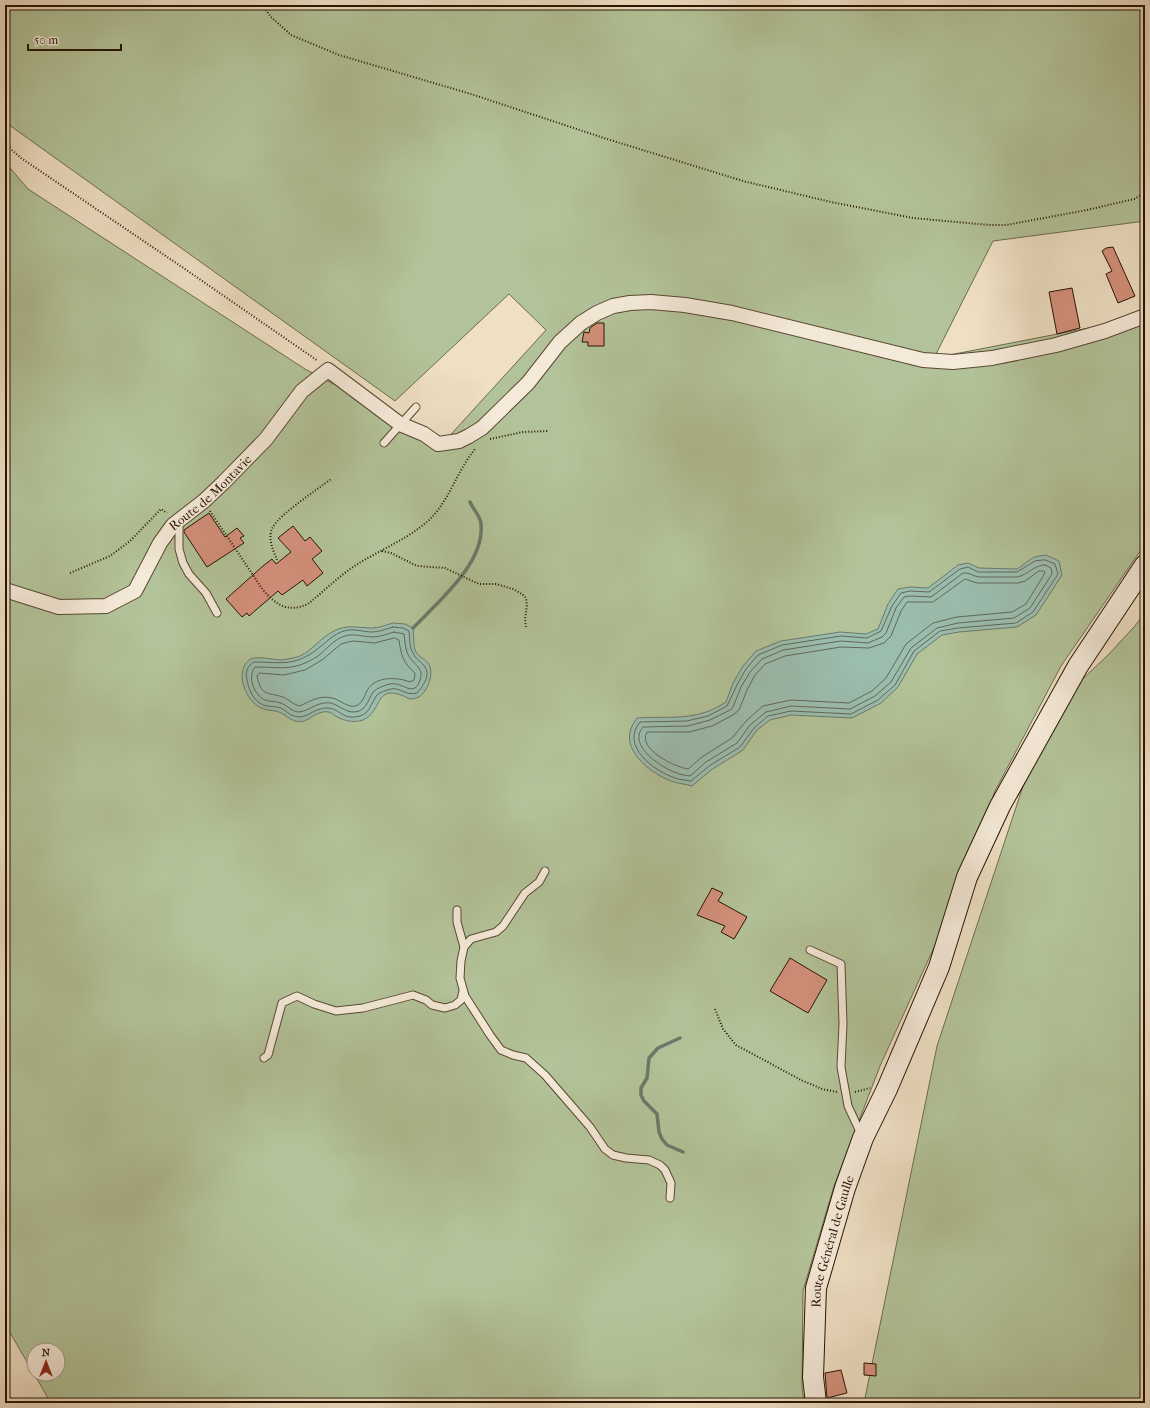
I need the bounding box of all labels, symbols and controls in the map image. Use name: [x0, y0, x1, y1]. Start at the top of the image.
scale bar: [28, 26, 121, 52]
text: 50 m: [34, 33, 58, 47]
street label: Route de Montavie: [166, 451, 255, 533]
street label: Route Général de Gaulle: [808, 1173, 857, 1308]
north arrow: [26, 1342, 66, 1382]
text: N: [42, 1346, 51, 1359]

